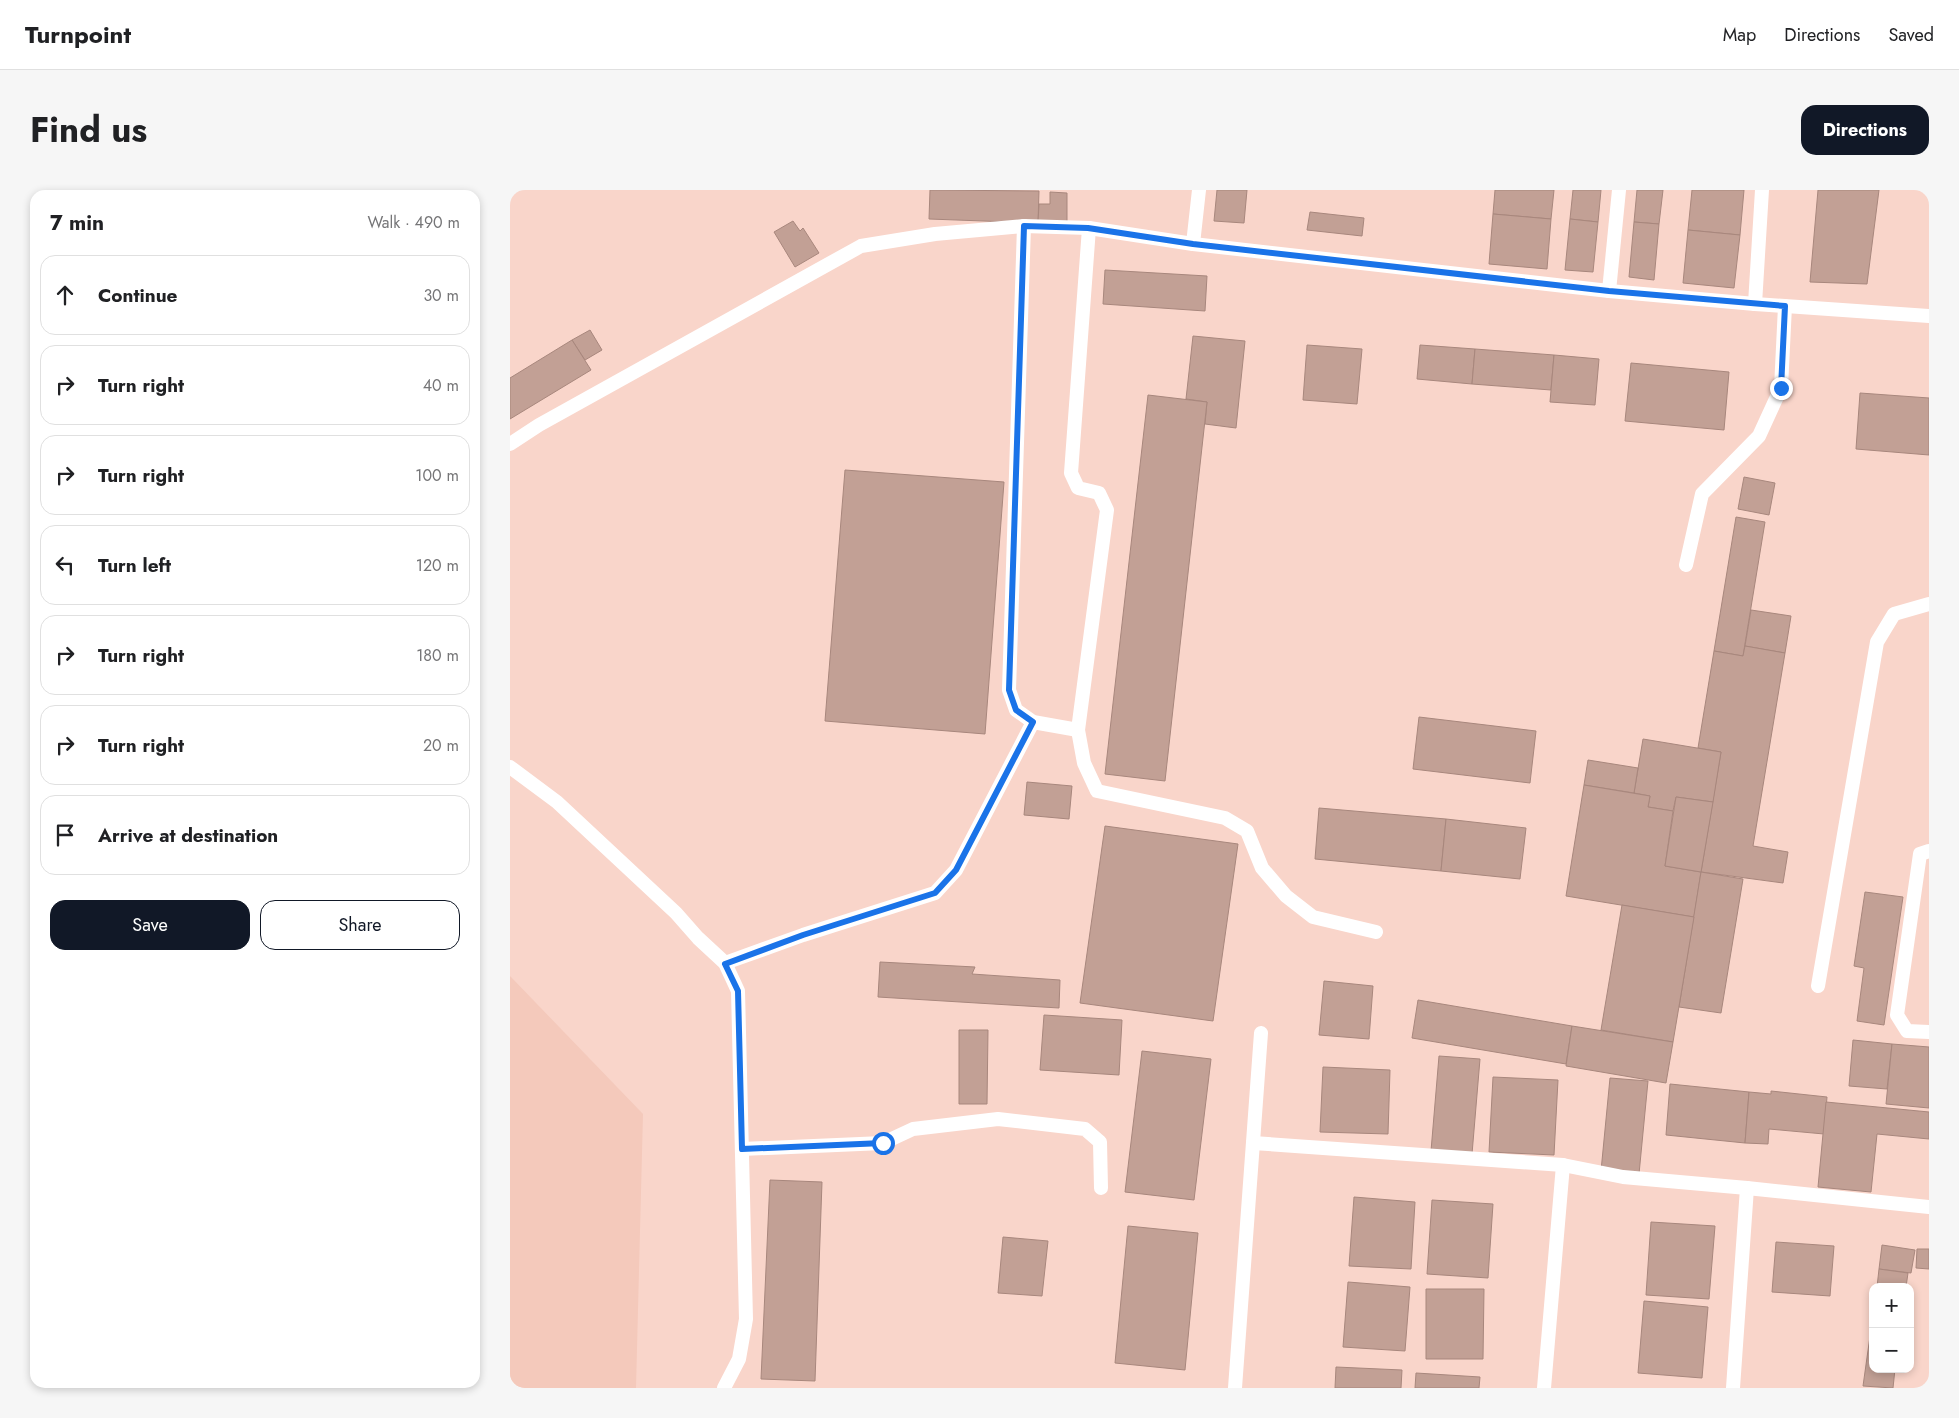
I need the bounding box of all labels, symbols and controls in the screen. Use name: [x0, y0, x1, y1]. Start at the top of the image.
text: Turnpoint: [25, 17, 131, 52]
text: Map: [1723, 22, 1756, 48]
text: Directions: [1784, 22, 1860, 48]
text: Saved: [1888, 22, 1934, 48]
text: Find us: [30, 105, 147, 155]
button: Directions: [1801, 105, 1929, 155]
text: 7 min: [50, 208, 104, 238]
text: Walk · 490 m: [368, 211, 460, 234]
icon: ahead: [51, 281, 79, 309]
text: Continue: [98, 282, 177, 309]
text: 30 m: [423, 284, 459, 307]
icon: right: [51, 371, 79, 399]
text: Turn right: [98, 372, 184, 399]
text: 40 m: [423, 374, 459, 397]
route end: [1770, 377, 1793, 400]
icon: right: [51, 461, 79, 489]
text: Turn right: [98, 462, 184, 489]
text: 100 m: [415, 464, 459, 487]
icon: left: [51, 551, 79, 579]
text: Turn left: [98, 552, 171, 579]
text: 120 m: [416, 554, 459, 577]
icon: right: [51, 641, 79, 669]
text: Turn right: [98, 642, 184, 669]
text: 180 m: [416, 644, 459, 667]
icon: right: [51, 731, 79, 759]
text: Turn right: [98, 732, 184, 759]
text: 20 m: [423, 734, 459, 757]
icon: arrive: [51, 821, 79, 849]
text: Arrive at destination: [98, 822, 278, 849]
button: Save: [50, 900, 250, 950]
button: Share: [260, 900, 460, 950]
route start: [872, 1132, 895, 1155]
map controls: [1869, 1283, 1914, 1373]
button: +: [1869, 1283, 1914, 1328]
button: −: [1869, 1328, 1914, 1373]

